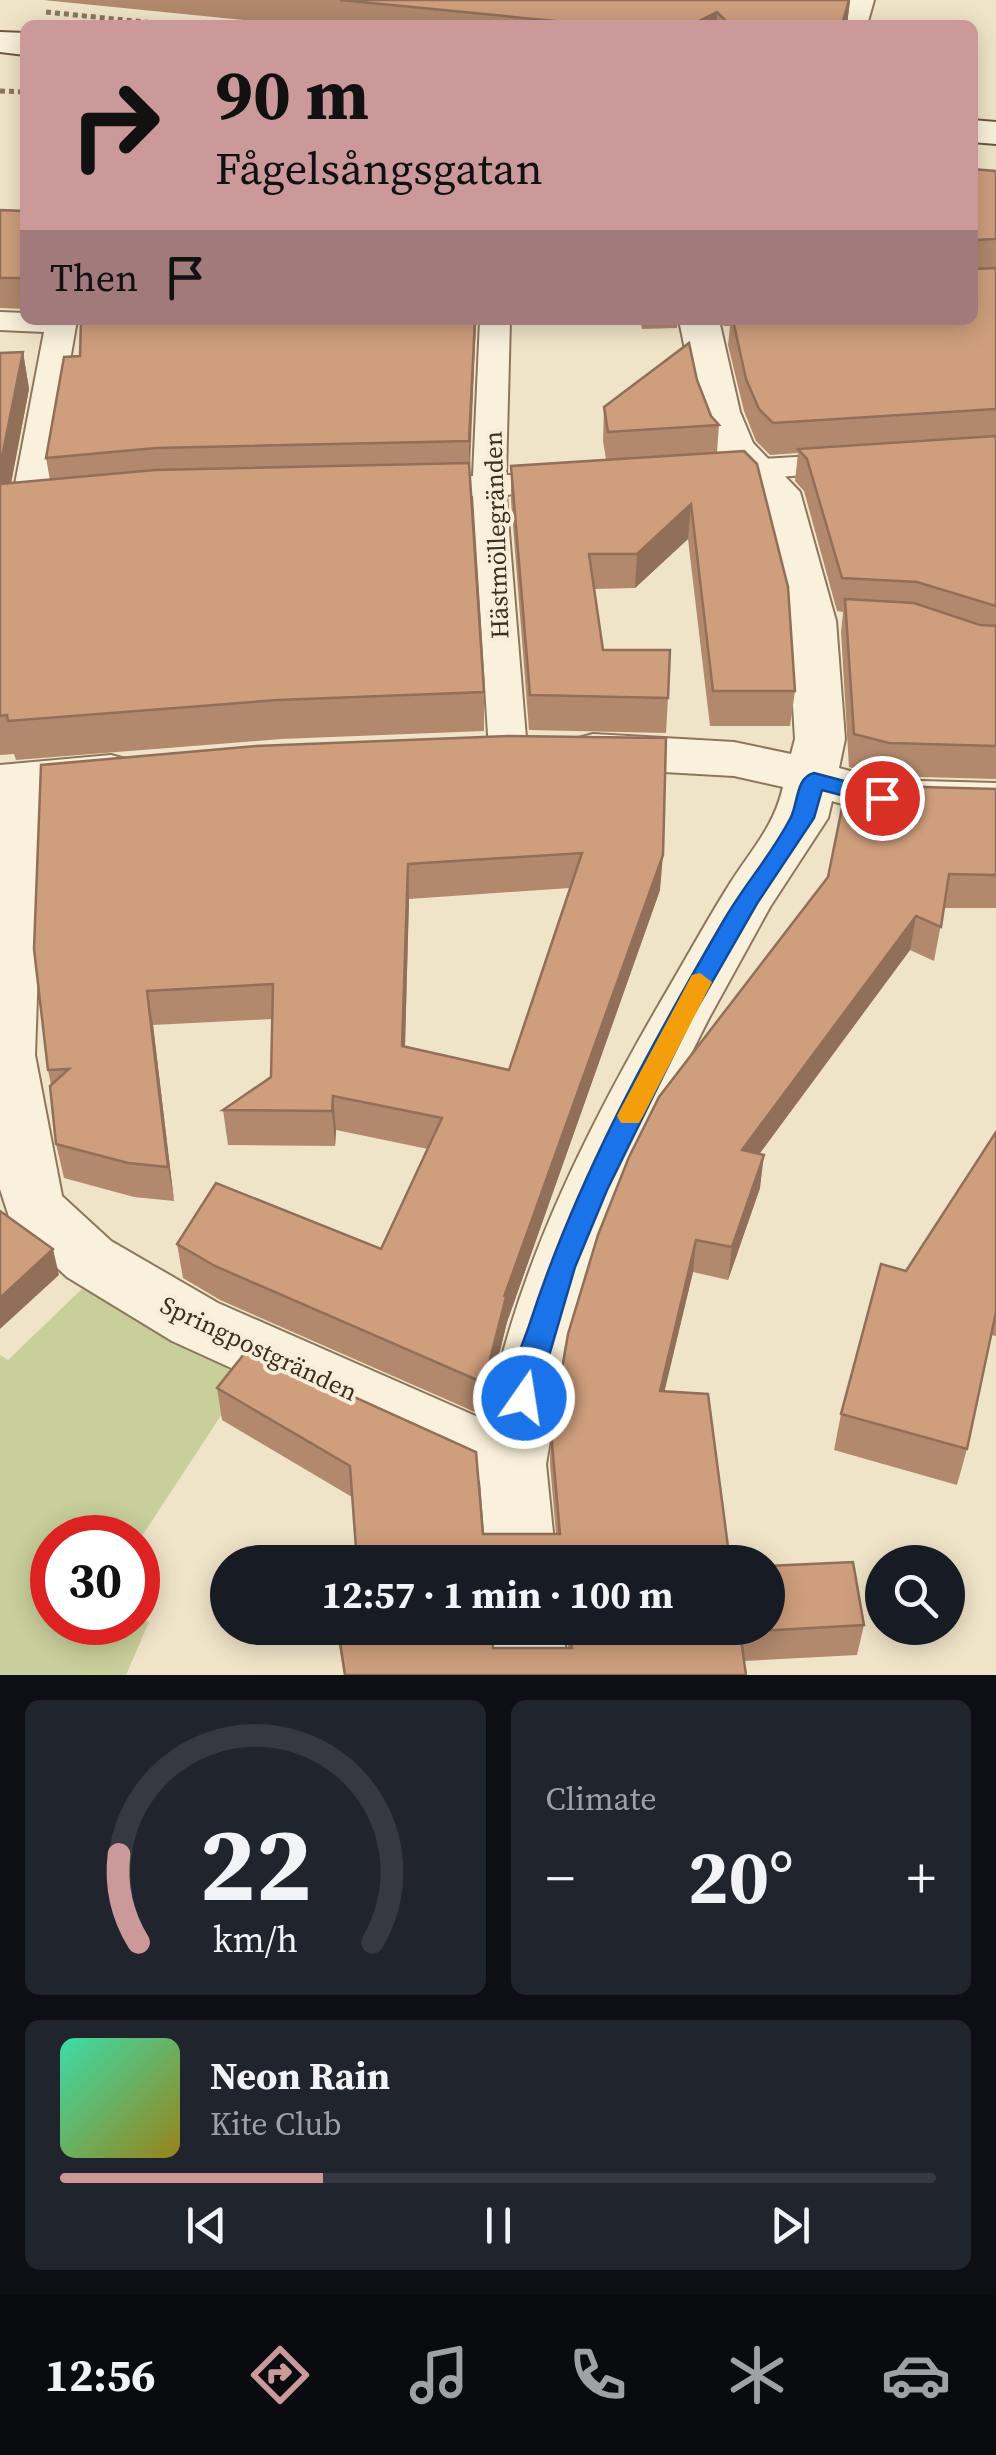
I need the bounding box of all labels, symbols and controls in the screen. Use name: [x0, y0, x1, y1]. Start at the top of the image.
text: 90 m: [215, 46, 369, 142]
icon: right: [50, 60, 180, 190]
text: Fågelsångsgatan: [215, 137, 543, 199]
icon: arrive: [158, 250, 213, 305]
text: Then: [50, 252, 138, 304]
street label: Hästmöllegränden: [475, 431, 517, 639]
pin: [840, 756, 925, 841]
icon: arrive: [855, 771, 910, 826]
street label: Springpostgränden: [155, 1287, 363, 1409]
position arrow: [472, 1346, 576, 1450]
speed limit sign: 30: [30, 1515, 160, 1645]
map controls: [865, 1545, 965, 1645]
button: search: [865, 1545, 965, 1645]
text: 12:57 · 1 min · 100 m: [321, 1569, 674, 1621]
text: Climate: [546, 1777, 657, 1821]
text: 22: [199, 1792, 312, 1935]
text: 20°: [688, 1825, 794, 1928]
text: −: [546, 1840, 575, 1915]
text: +: [907, 1840, 936, 1915]
text: km/h: [213, 1915, 298, 1964]
text: Neon Rain: [210, 2050, 390, 2102]
text: Kite Club: [210, 2102, 342, 2146]
icon: previous: [179, 2198, 234, 2253]
icon: pause: [471, 2198, 526, 2253]
icon: next: [763, 2198, 818, 2253]
icon: directions: [245, 2340, 315, 2410]
icon: music: [404, 2340, 474, 2410]
icon: phone: [563, 2340, 633, 2410]
icon: climate: [722, 2340, 792, 2410]
icon: car: [881, 2340, 951, 2410]
text: 12:56: [45, 2344, 156, 2406]

